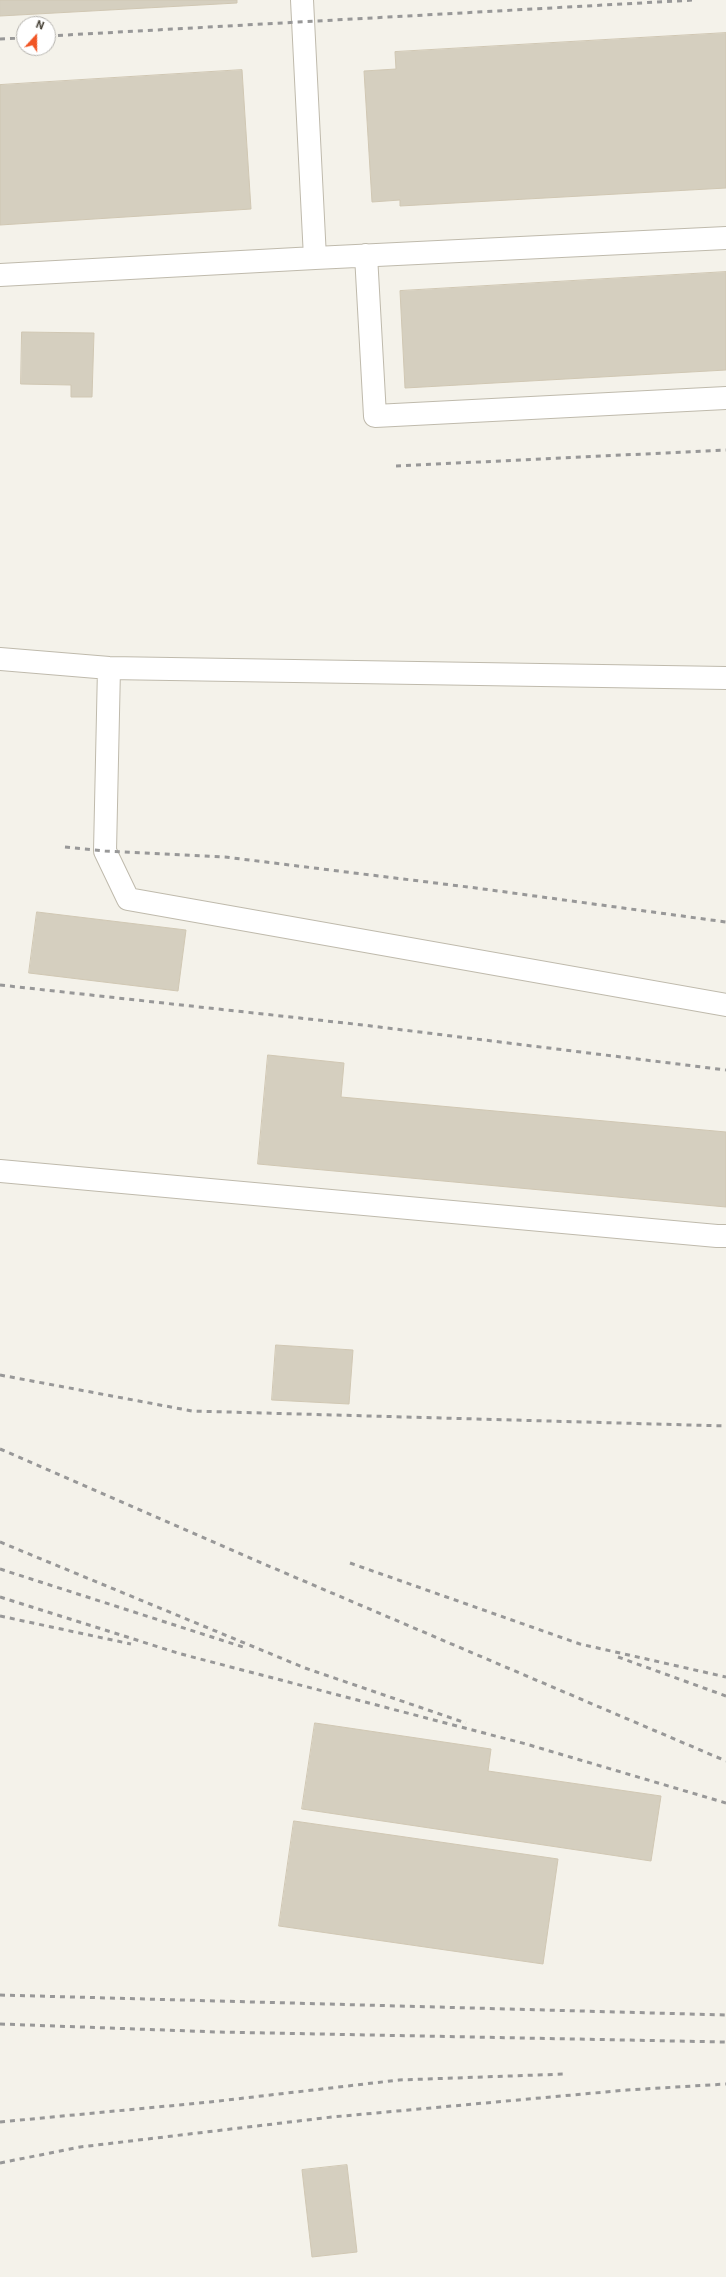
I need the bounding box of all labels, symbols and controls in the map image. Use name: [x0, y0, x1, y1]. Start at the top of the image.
north arrow: [16, 16, 56, 56]
text: N: [34, 18, 46, 33]

